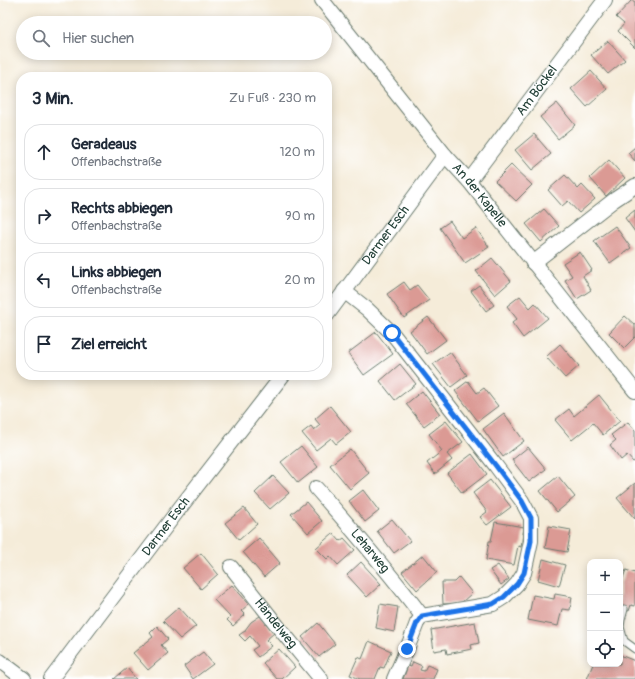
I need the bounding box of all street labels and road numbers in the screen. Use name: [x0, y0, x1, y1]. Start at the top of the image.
street label: Am Böckel: [513, 62, 561, 119]
street label: An der Kapelle: [449, 160, 511, 231]
street label: Darmer Esch: [359, 203, 413, 268]
street label: Darmer Esch: [139, 494, 193, 559]
street label: Leharweg: [347, 526, 393, 576]
street label: Händelweg: [251, 595, 301, 652]

